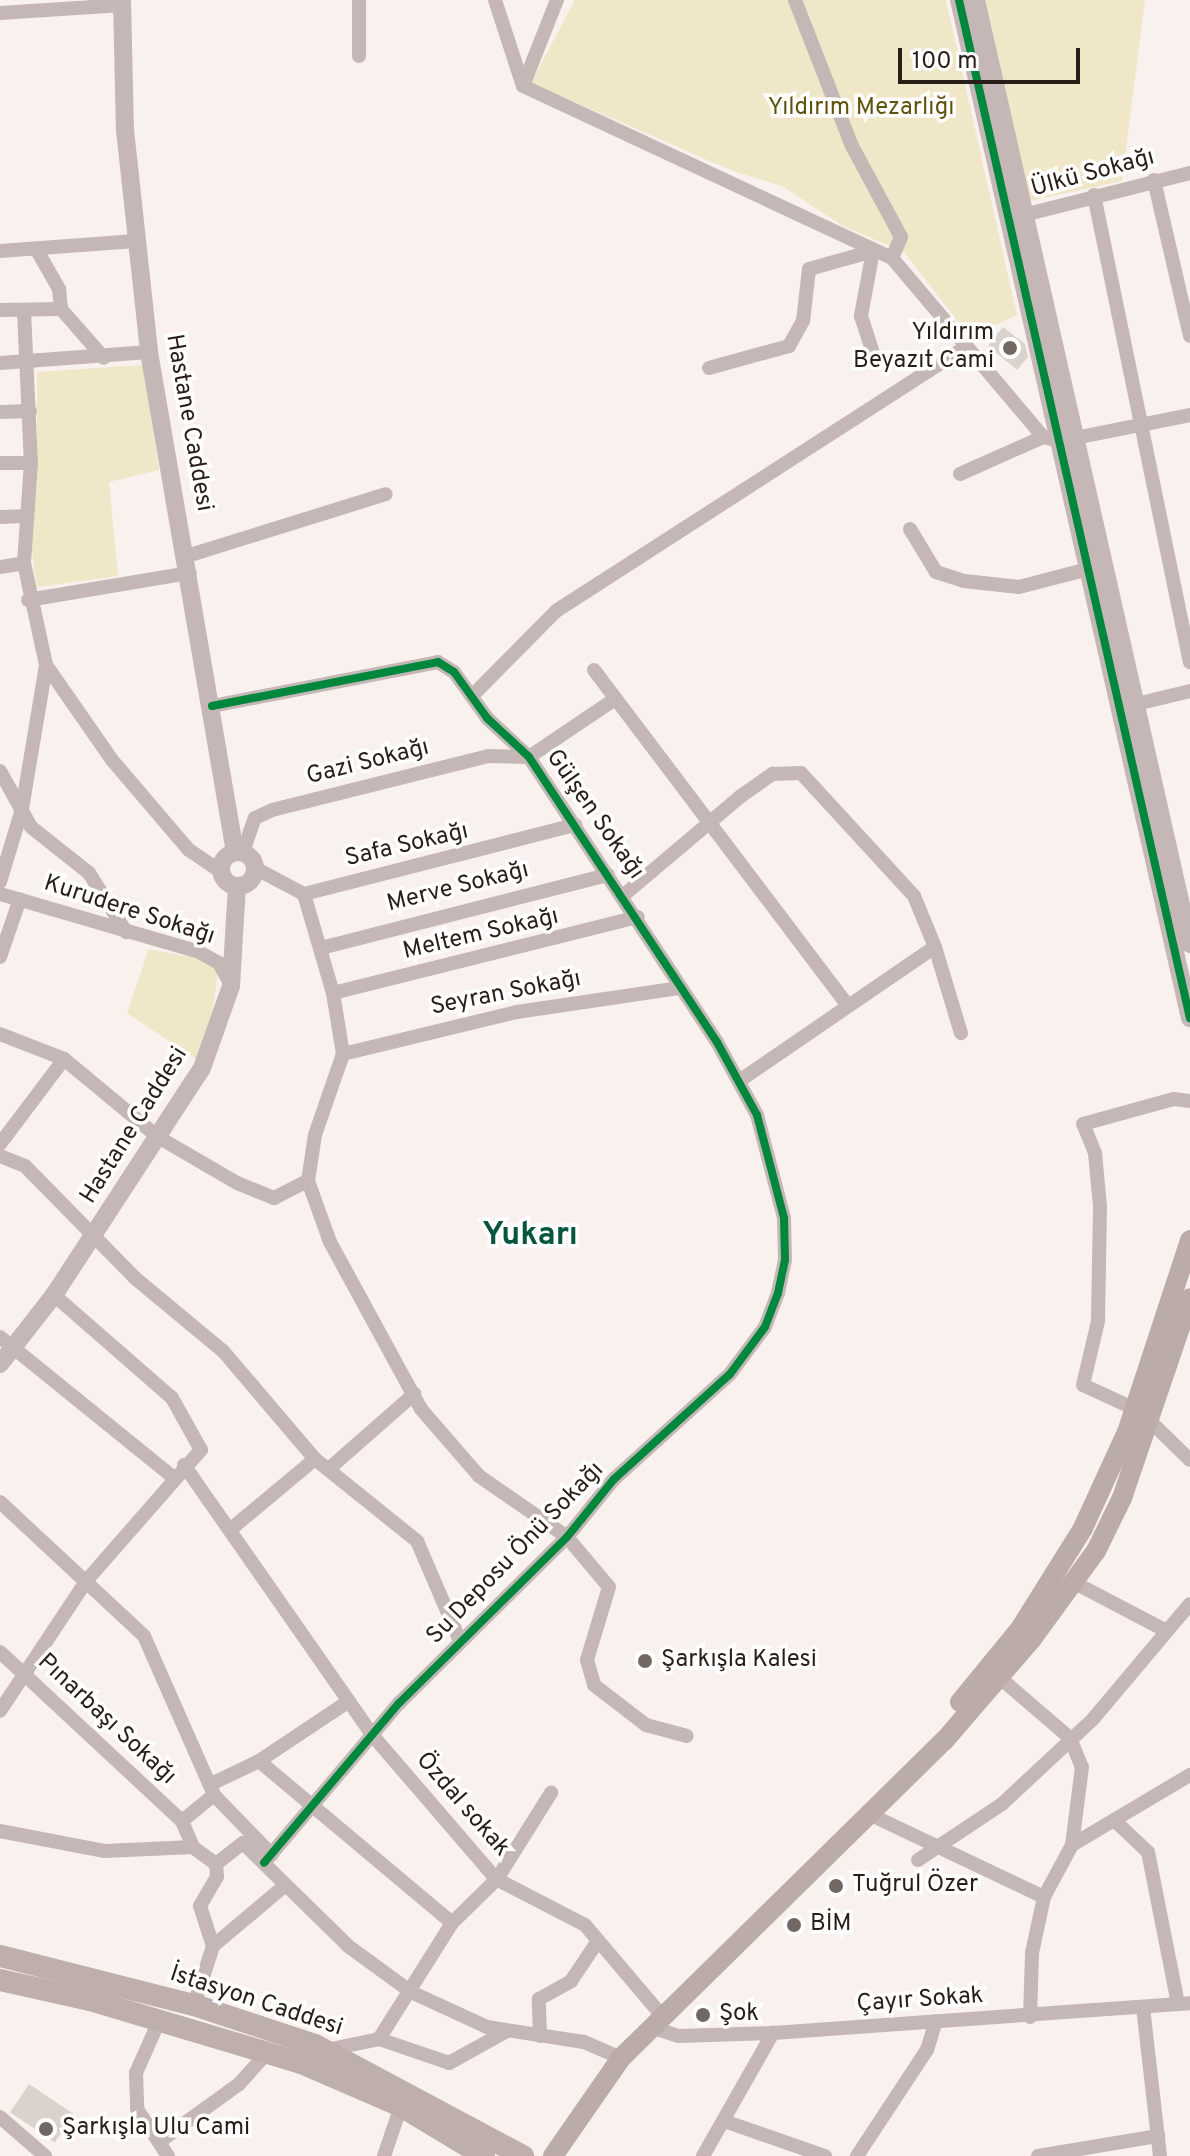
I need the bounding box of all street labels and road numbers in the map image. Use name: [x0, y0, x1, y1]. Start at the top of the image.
street label: Ülkü Sokağı: [1028, 144, 1158, 204]
street label: Hastane Caddesi: [158, 332, 218, 514]
street label: Gazi Sokağı: [304, 734, 432, 792]
street label: Gülşen Sokağı: [539, 745, 649, 885]
street label: Safa Sokağı: [343, 818, 471, 874]
street label: Merve Sokağı: [384, 856, 532, 920]
street label: Kurudere Sokağı: [40, 870, 218, 952]
street label: Meltem Sokağı: [400, 903, 562, 967]
street label: Seyran Sokağı: [428, 965, 584, 1023]
street label: Hastane Caddesi: [75, 1042, 195, 1210]
street label: Su Deposu Önü Sokağı: [421, 1457, 611, 1651]
street label: Pınarbaşı Sokağı: [31, 1648, 181, 1792]
street label: Özdal sokak: [409, 1747, 515, 1863]
street label: İstasyon Caddesi: [166, 1960, 346, 2044]
street label: Çayır Sokak: [856, 1982, 984, 2020]

